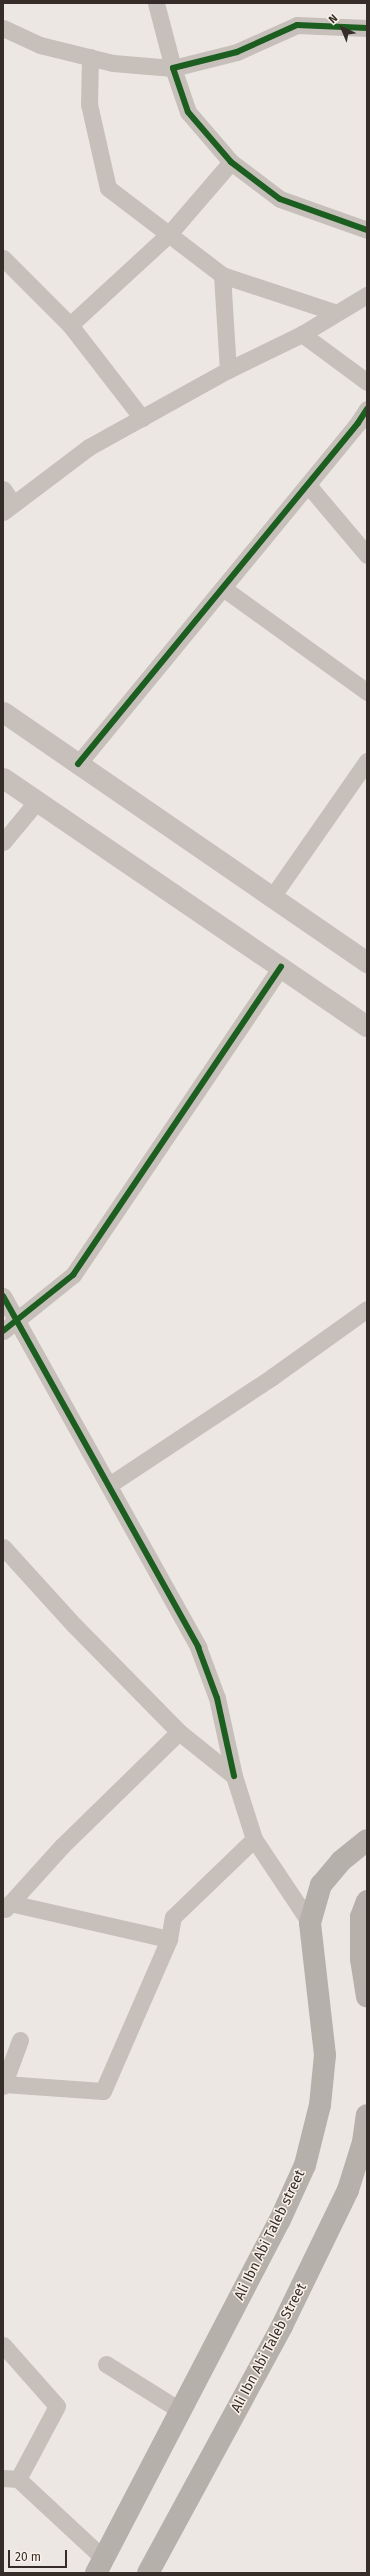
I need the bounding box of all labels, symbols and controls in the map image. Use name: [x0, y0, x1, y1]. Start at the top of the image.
north arrow: [322, 8, 362, 48]
text: N: [326, 12, 340, 26]
street label: Ali Ibn Abi Taleb street: [231, 2167, 309, 2303]
street label: Ali Ibn Abi Taleb Street: [228, 2281, 310, 2415]
scale bar: [10, 2542, 69, 2568]
text: 20 m: [15, 2550, 41, 2564]

